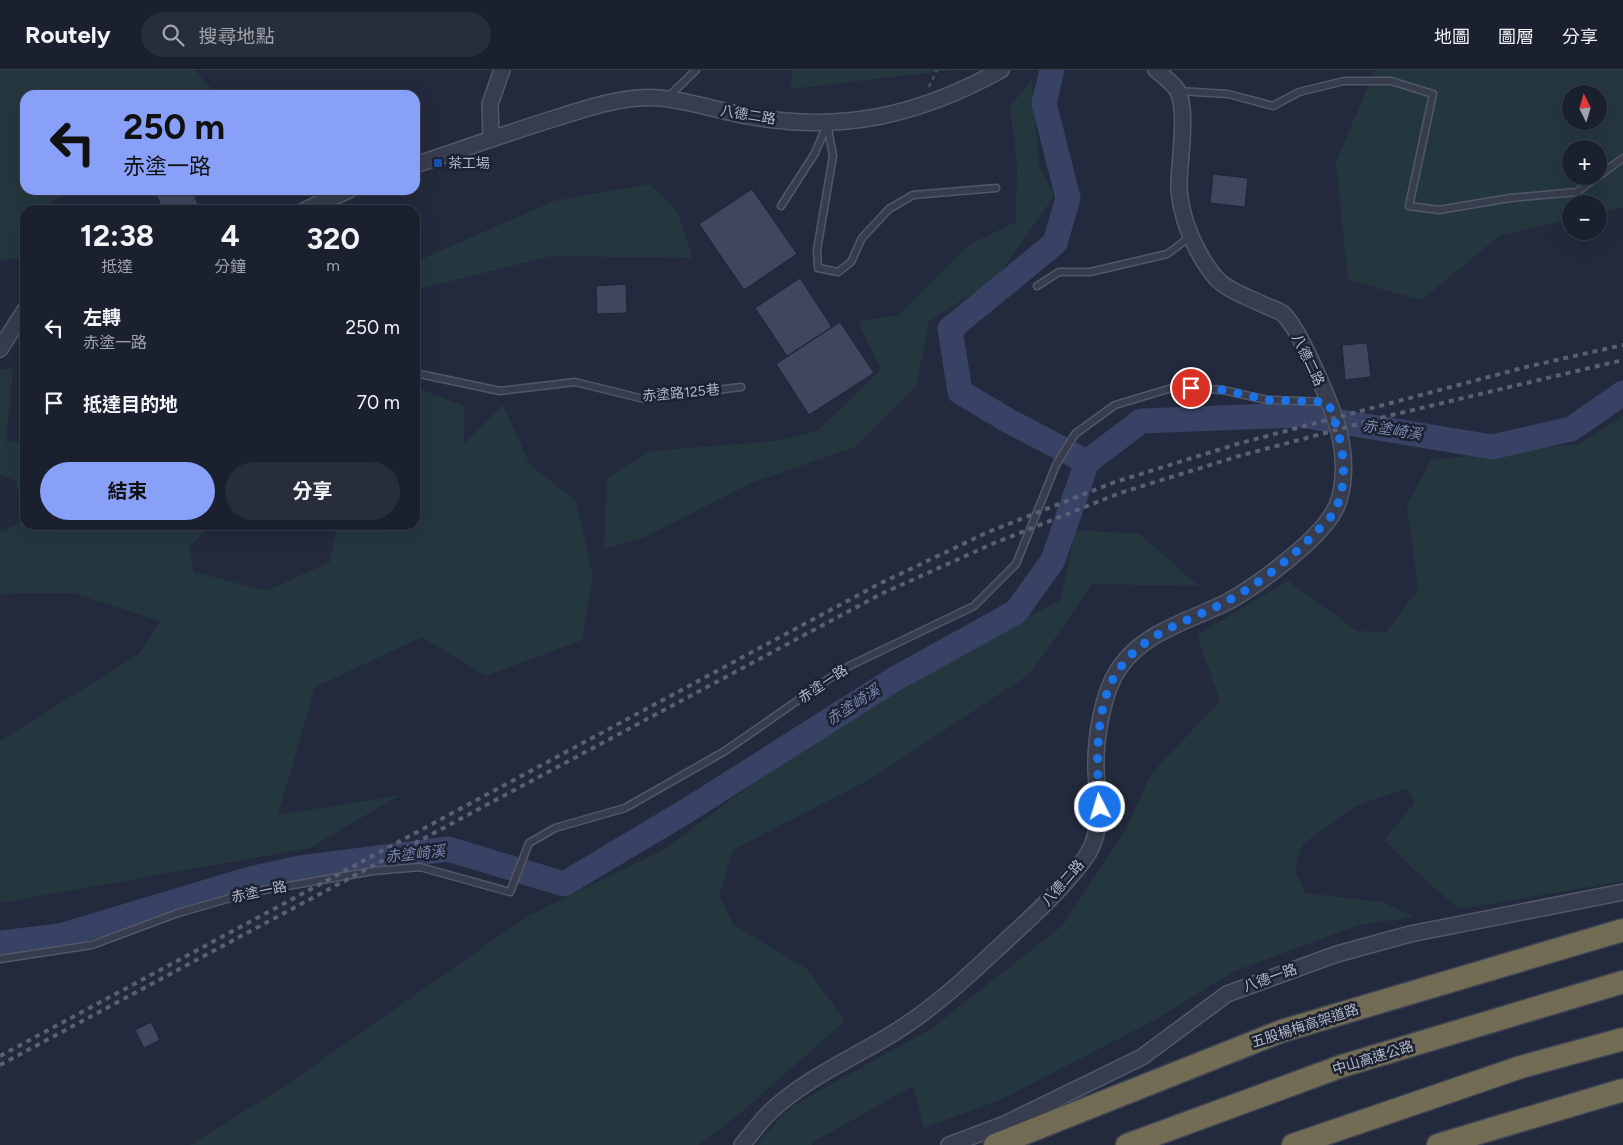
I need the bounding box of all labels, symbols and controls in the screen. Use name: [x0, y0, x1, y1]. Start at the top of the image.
search box: [141, 12, 491, 57]
text: Routely: [25, 20, 111, 49]
icon: search: [159, 21, 187, 49]
text: 搜尋地點: [199, 25, 275, 48]
text: 地圖: [1434, 26, 1470, 48]
text: 圖層: [1498, 26, 1534, 48]
text: 分享: [1562, 26, 1598, 48]
north arrow: [1562, 85, 1608, 130]
map controls: [1562, 85, 1607, 240]
street label: 八德二路: [719, 102, 777, 128]
text: 250 m: [123, 106, 225, 148]
icon: left: [40, 110, 105, 175]
button: +: [1562, 140, 1607, 185]
text: 赤塗一路: [123, 153, 211, 180]
place label: 茶工場: [448, 155, 490, 172]
marker: 茶工場: [432, 157, 444, 169]
button: −: [1562, 195, 1607, 240]
text: 12:38: [80, 217, 154, 254]
text: 4: [221, 217, 240, 254]
text: 320: [306, 220, 360, 257]
text: m: [326, 256, 340, 275]
text: 抵達: [101, 257, 133, 276]
text: 分鐘: [214, 257, 246, 276]
text: 左轉: [83, 306, 121, 329]
icon: left: [40, 314, 68, 342]
text: 250 m: [345, 316, 400, 339]
street label: 八德二路: [1288, 331, 1328, 389]
text: 赤塗一路: [83, 333, 147, 352]
pin: [1170, 367, 1212, 409]
icon: arrive: [1177, 374, 1205, 402]
street label: 赤塗路125巷: [642, 381, 720, 405]
icon: arrive: [40, 389, 68, 417]
text: 70 m: [357, 391, 400, 414]
text: 抵達目的地: [83, 393, 178, 416]
water label: 赤塗崎溪: [1361, 416, 1425, 444]
button: 結束: [40, 462, 215, 520]
button: 分享: [225, 462, 400, 520]
street label: 赤塗一路: [795, 661, 851, 707]
water label: 赤塗崎溪: [823, 680, 885, 729]
position arrow: [1073, 780, 1125, 832]
water label: 赤塗崎溪: [384, 842, 448, 866]
street label: 八德二路: [1038, 856, 1088, 910]
street label: 赤塗一路: [230, 878, 288, 906]
street label: 八德一路: [1241, 960, 1299, 996]
street label: 五股楊梅高架道路: [1249, 1001, 1361, 1051]
street label: 中山高速公路: [1330, 1038, 1416, 1078]

